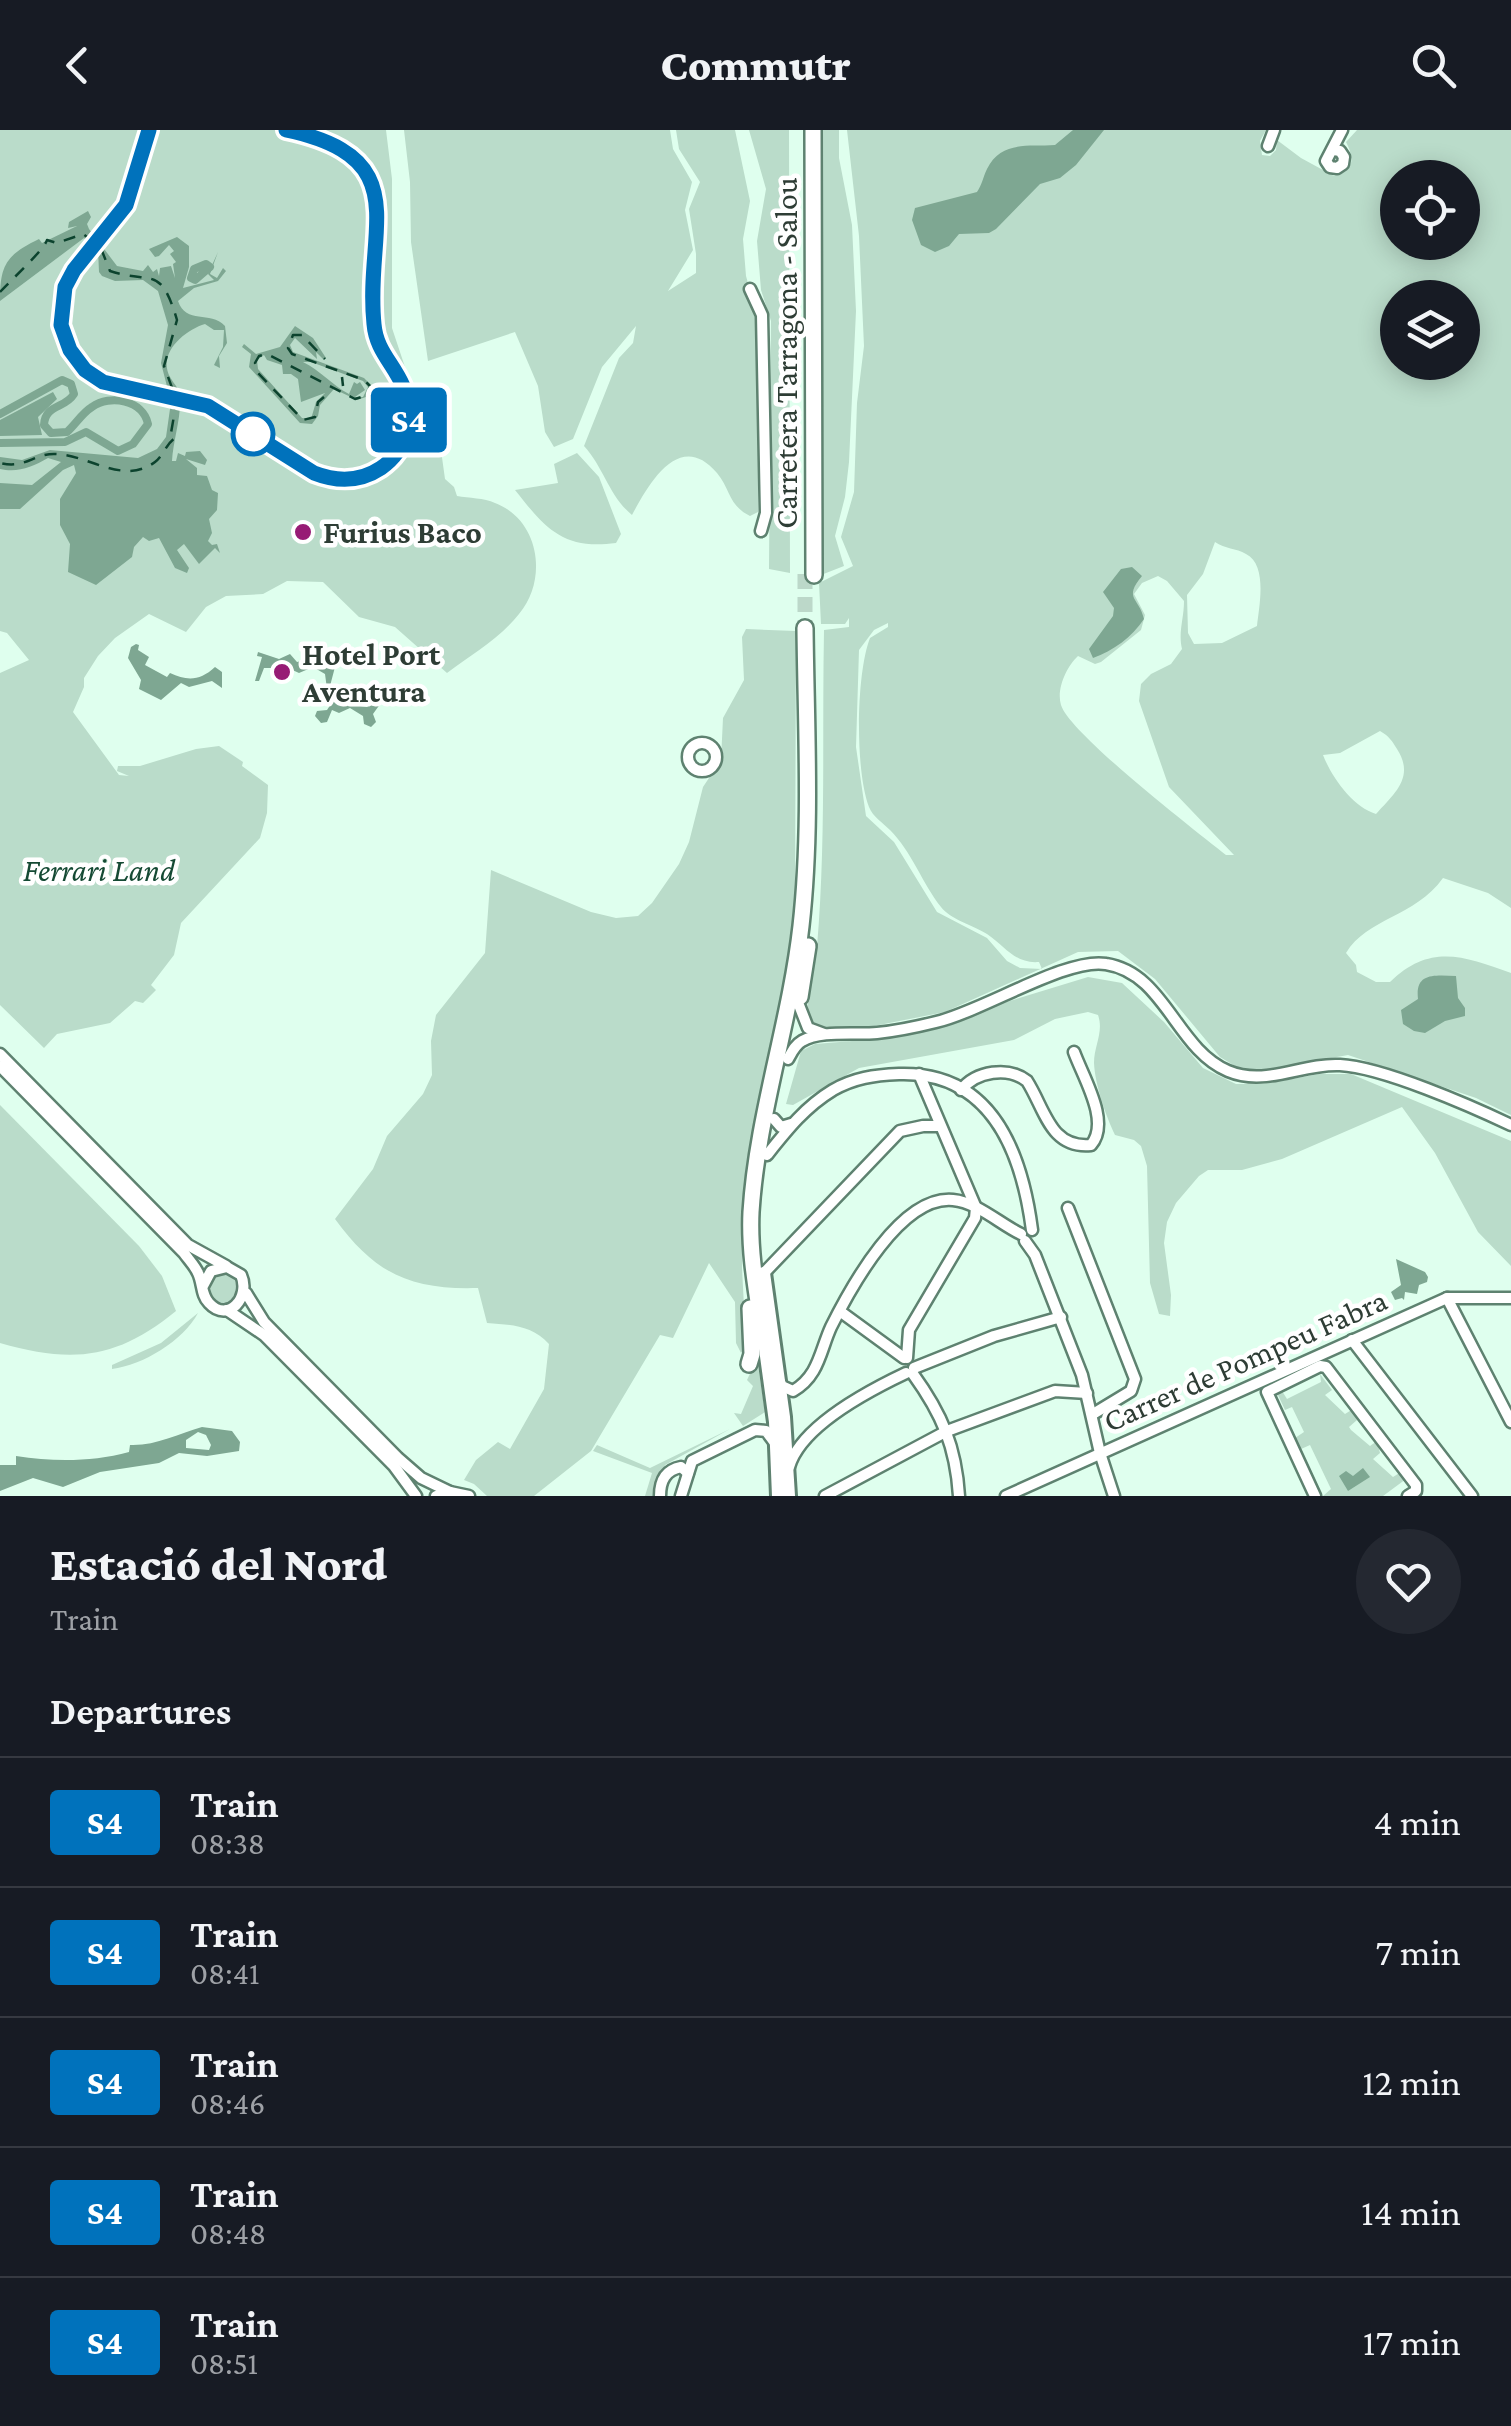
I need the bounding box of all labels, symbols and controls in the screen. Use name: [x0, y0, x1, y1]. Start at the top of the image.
icon: back: [50, 38, 105, 93]
icon: search: [1406, 38, 1461, 93]
text: Commutr: [660, 40, 851, 90]
map controls: [1380, 160, 1480, 380]
button: locate: [1380, 160, 1480, 260]
street label: Carretera Tarragona - Salou: [768, 177, 804, 529]
button: layers: [1380, 280, 1480, 380]
line badge: S4: [364, 388, 454, 452]
text: S4: [391, 401, 427, 440]
unlabelled marker: [232, 413, 274, 455]
place label: Furius Baco: [323, 514, 482, 550]
marker: Furius Baco: [292, 521, 314, 543]
place label: Hotel Port Aventura: [301, 636, 441, 709]
marker: Hotel Port Aventura: [271, 661, 293, 683]
park label: Ferrari Land: [23, 852, 176, 888]
street label: Carrer de Pompeu Fabra: [1098, 1281, 1393, 1439]
button: heart: [1356, 1529, 1461, 1634]
text: Estació del Nord: [50, 1537, 387, 1590]
text: Train: [50, 1601, 119, 1637]
text: Departures: [50, 1690, 231, 1732]
text: Train: [190, 1783, 279, 1825]
text: 4 min: [1374, 1801, 1461, 1843]
text: S4: [87, 1803, 123, 1842]
text: 08:38: [190, 1825, 265, 1861]
text: Train: [190, 1913, 279, 1955]
text: 7 min: [1375, 1931, 1461, 1973]
text: S4: [87, 1933, 123, 1972]
text: 08:41: [190, 1955, 260, 1991]
text: Train: [190, 2043, 279, 2085]
text: 12 min: [1362, 2061, 1461, 2103]
text: S4: [87, 2063, 123, 2102]
text: 08:46: [190, 2085, 265, 2121]
text: Train: [190, 2173, 279, 2215]
text: 14 min: [1361, 2191, 1461, 2233]
text: S4: [87, 2193, 123, 2232]
text: 08:48: [190, 2215, 266, 2251]
text: Train: [190, 2303, 279, 2345]
text: 17 min: [1363, 2321, 1461, 2363]
text: S4: [87, 2323, 123, 2362]
text: 08:51: [190, 2345, 258, 2381]

